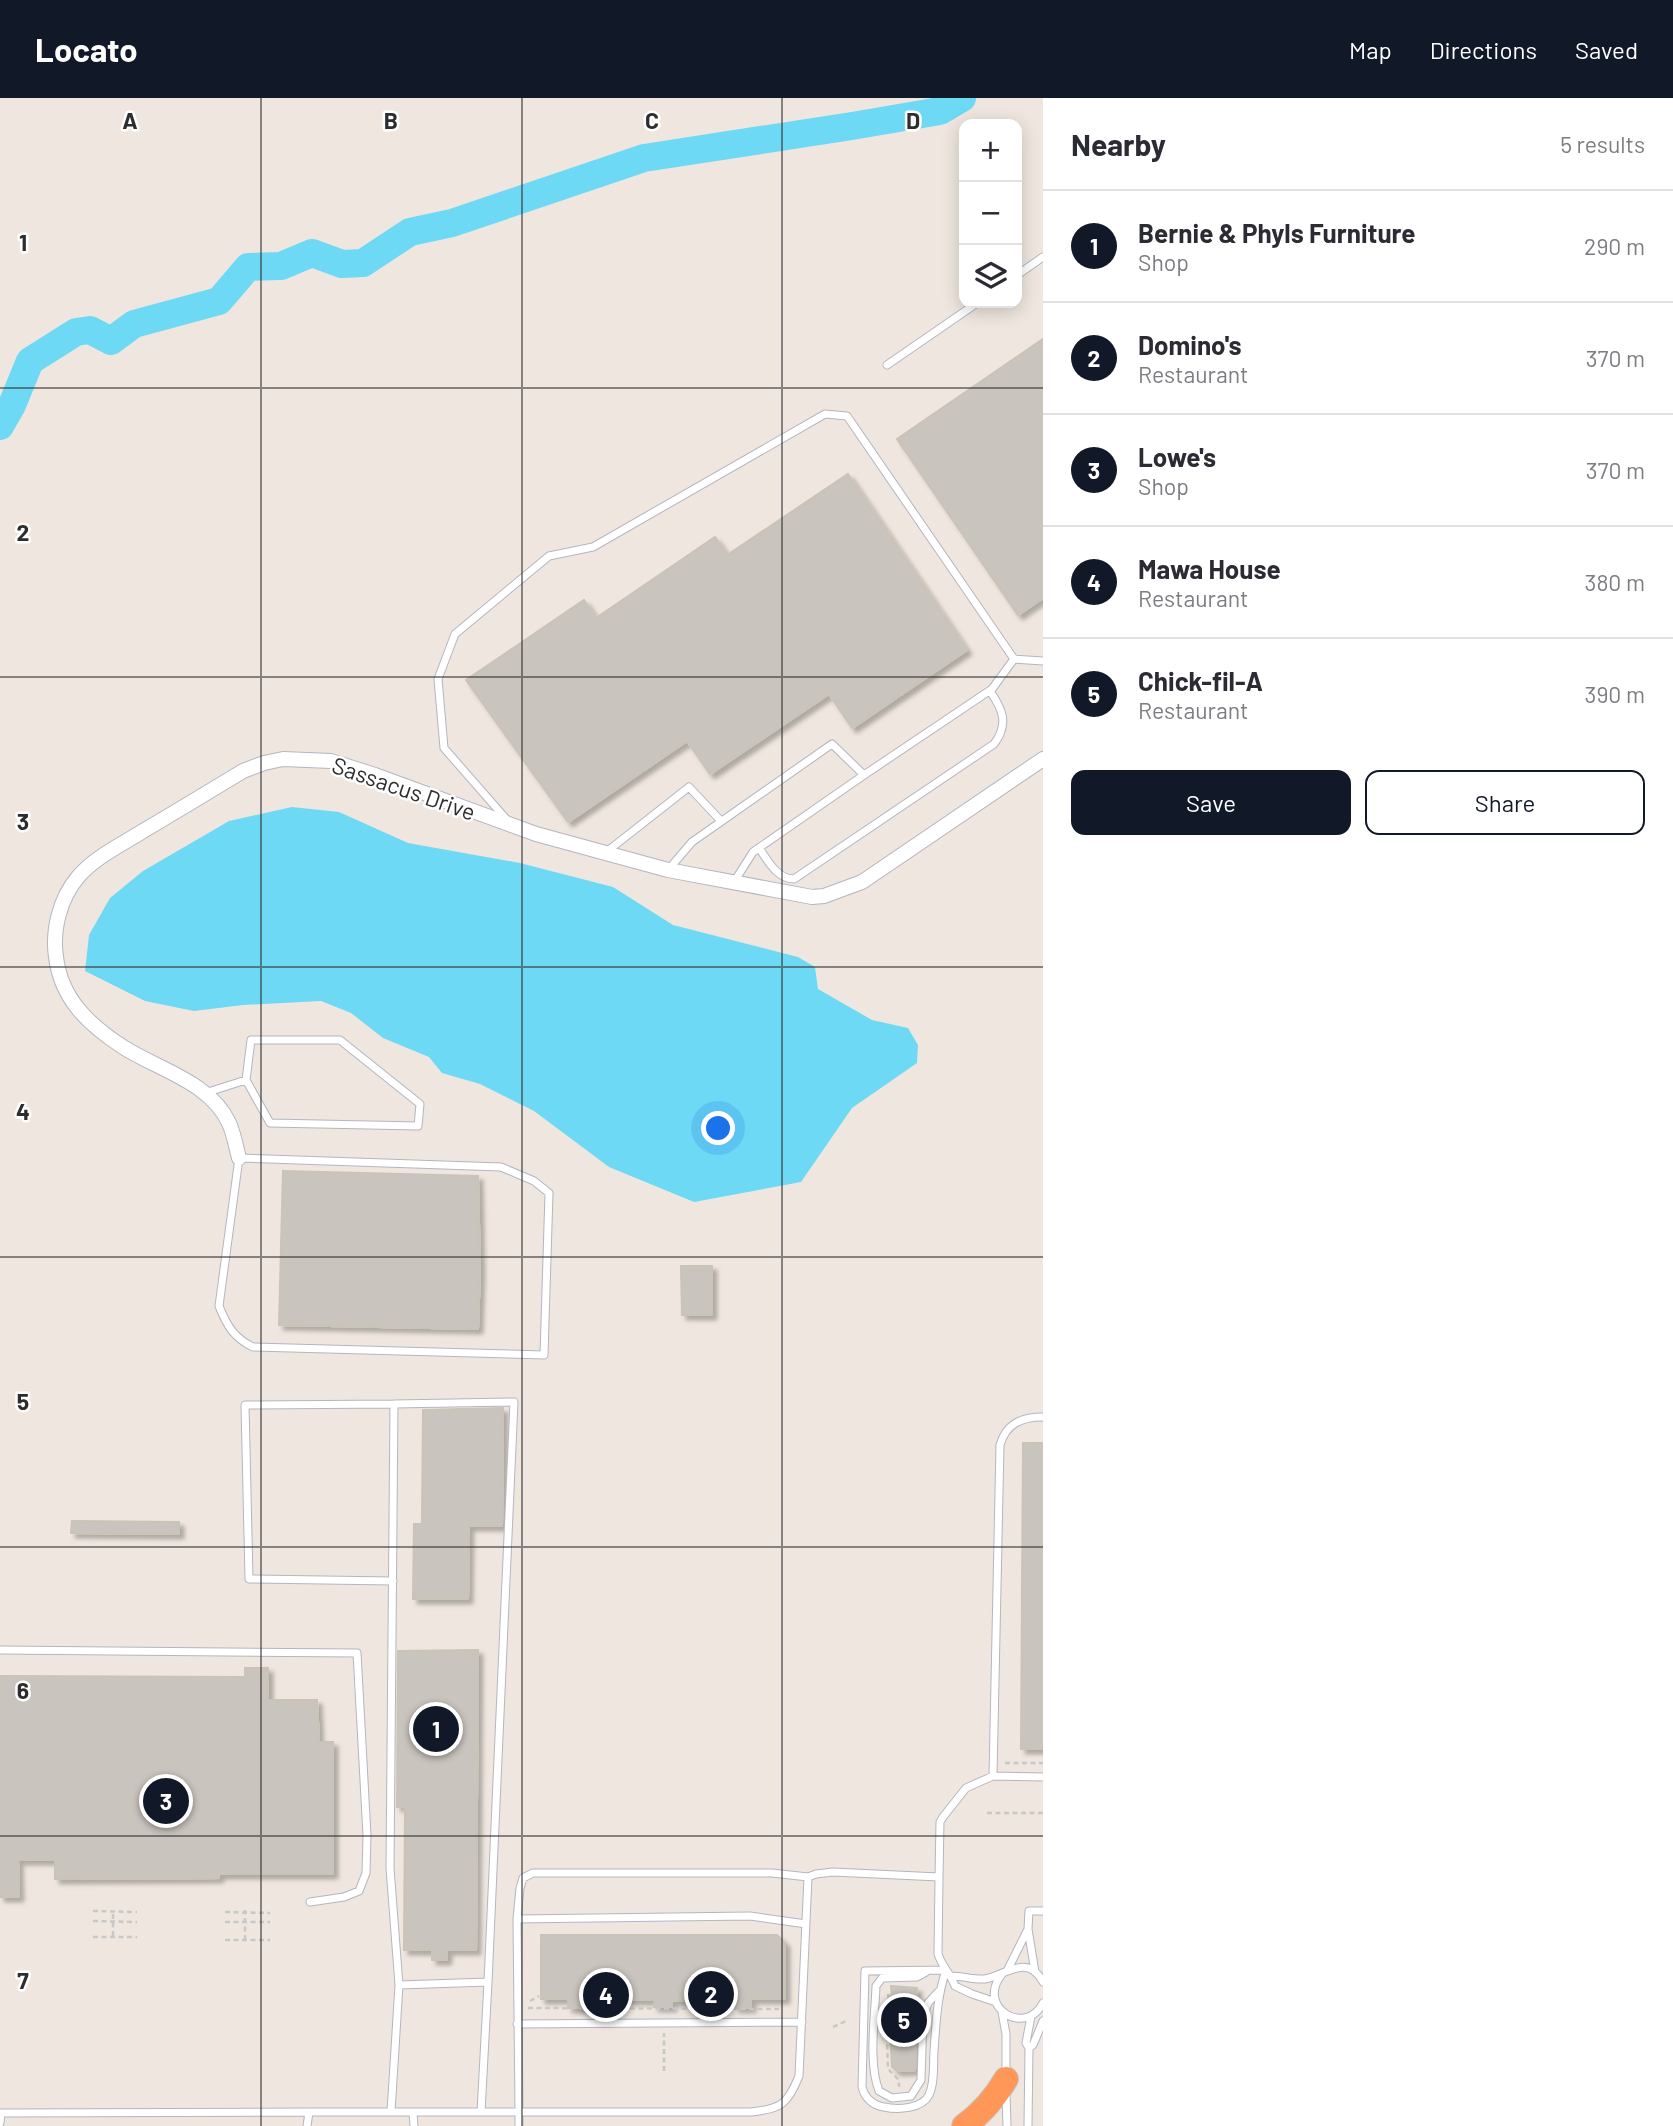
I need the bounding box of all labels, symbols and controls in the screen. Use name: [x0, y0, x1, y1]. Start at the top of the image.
text: Locato: [35, 29, 138, 69]
text: Map: [1349, 35, 1392, 64]
text: Directions: [1430, 35, 1537, 64]
text: Saved: [1575, 35, 1638, 64]
text: A: [122, 106, 138, 134]
text: B: [384, 106, 398, 134]
text: C: [645, 106, 659, 134]
text: D: [906, 106, 920, 134]
map controls: [959, 119, 1022, 308]
button: +: [959, 119, 1022, 182]
text: Nearby: [1071, 126, 1166, 162]
text: 5 results: [1560, 130, 1645, 158]
button: −: [959, 182, 1022, 245]
text: Bernie & Phyls Furniture: [1138, 217, 1415, 248]
text: 1: [19, 228, 27, 256]
text: 1: [1090, 232, 1098, 260]
text: 290 m: [1584, 232, 1645, 260]
button: layers: [959, 245, 1022, 308]
text: Shop: [1138, 248, 1189, 276]
text: Domino's: [1138, 329, 1242, 360]
text: 2: [1088, 344, 1100, 372]
text: 370 m: [1586, 344, 1645, 372]
text: Restaurant: [1138, 360, 1248, 388]
text: Lowe's: [1138, 441, 1216, 472]
text: 3: [1088, 456, 1100, 484]
text: 370 m: [1586, 456, 1645, 484]
text: Shop: [1138, 472, 1189, 500]
text: 2: [17, 518, 29, 546]
text: Mawa House: [1138, 553, 1281, 584]
text: 4: [1087, 568, 1101, 596]
text: 380 m: [1585, 568, 1645, 596]
text: Restaurant: [1138, 584, 1248, 612]
text: Chick-fil-A: [1138, 665, 1263, 696]
text: 5: [1088, 680, 1100, 708]
text: 390 m: [1585, 680, 1645, 708]
text: Restaurant: [1138, 696, 1248, 724]
street label: Sassacus Drive: [329, 750, 479, 826]
button: Save: [1071, 770, 1351, 835]
button: Share: [1365, 770, 1645, 835]
text: 3: [17, 807, 29, 835]
text: 4: [16, 1097, 30, 1125]
your location: [701, 1111, 735, 1145]
text: 5: [17, 1387, 29, 1415]
text: 6: [17, 1676, 29, 1704]
pin: 1: [413, 1703, 459, 1755]
pin: 3: [143, 1775, 189, 1827]
text: 7: [17, 1966, 29, 1994]
pin: 2: [688, 1968, 734, 2020]
pin: 4: [583, 1969, 629, 2021]
pin: 5: [881, 1994, 927, 2046]

